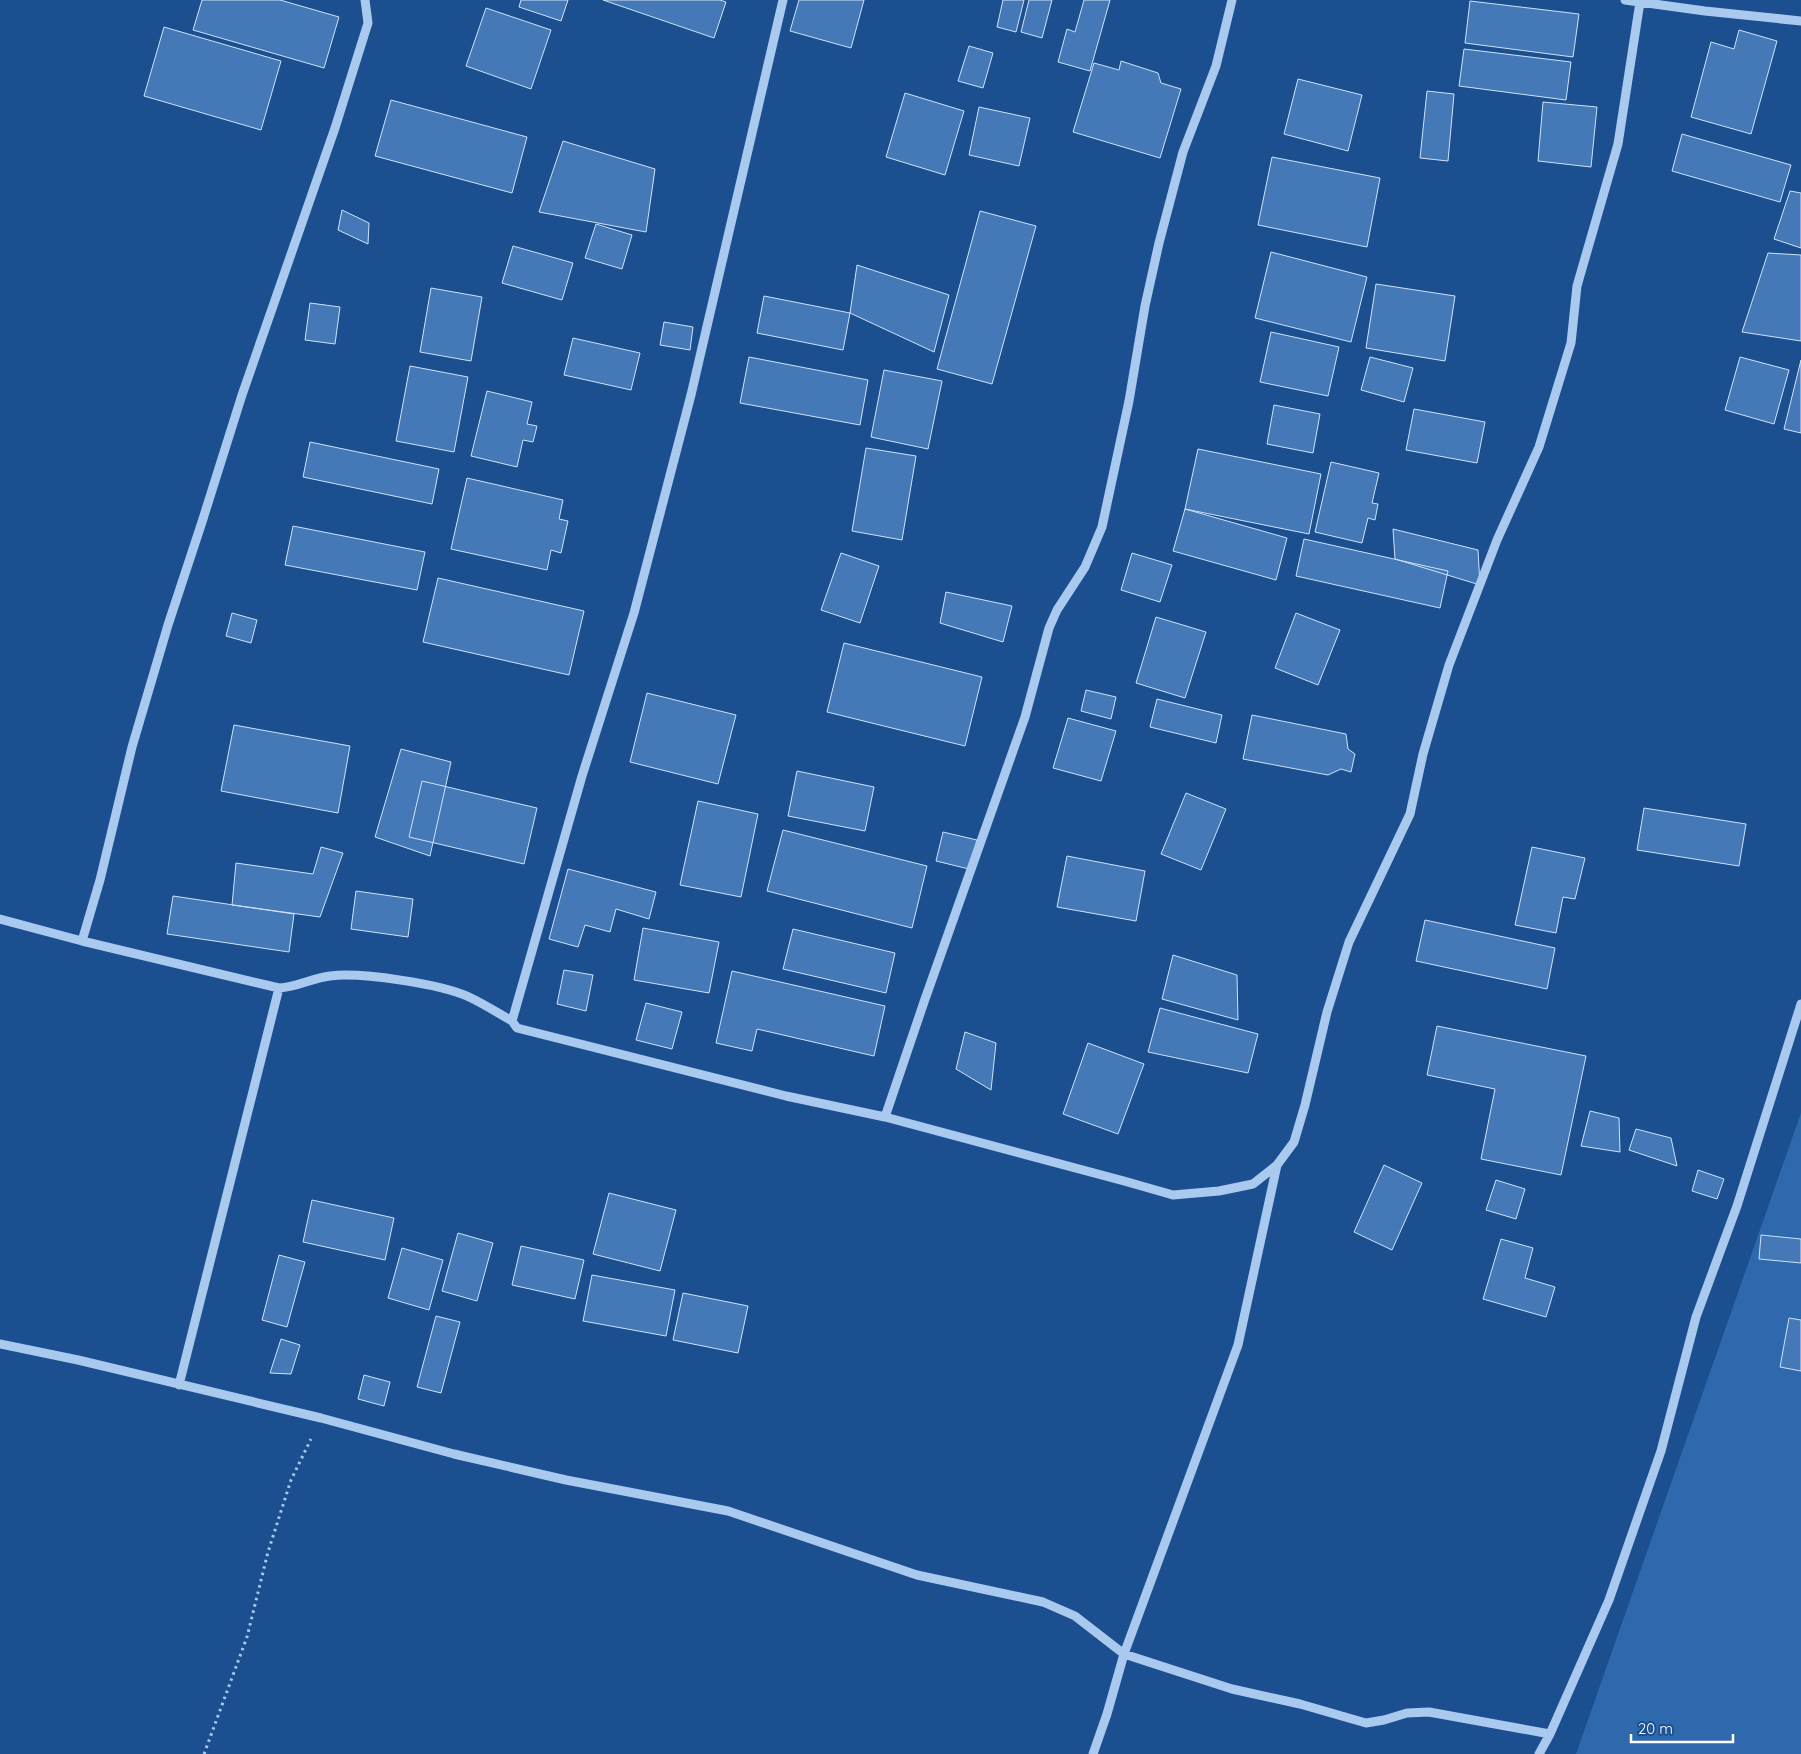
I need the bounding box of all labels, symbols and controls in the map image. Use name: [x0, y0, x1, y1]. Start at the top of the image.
scale bar: [1631, 1712, 1734, 1744]
text: 20 m: [1638, 1719, 1673, 1738]

